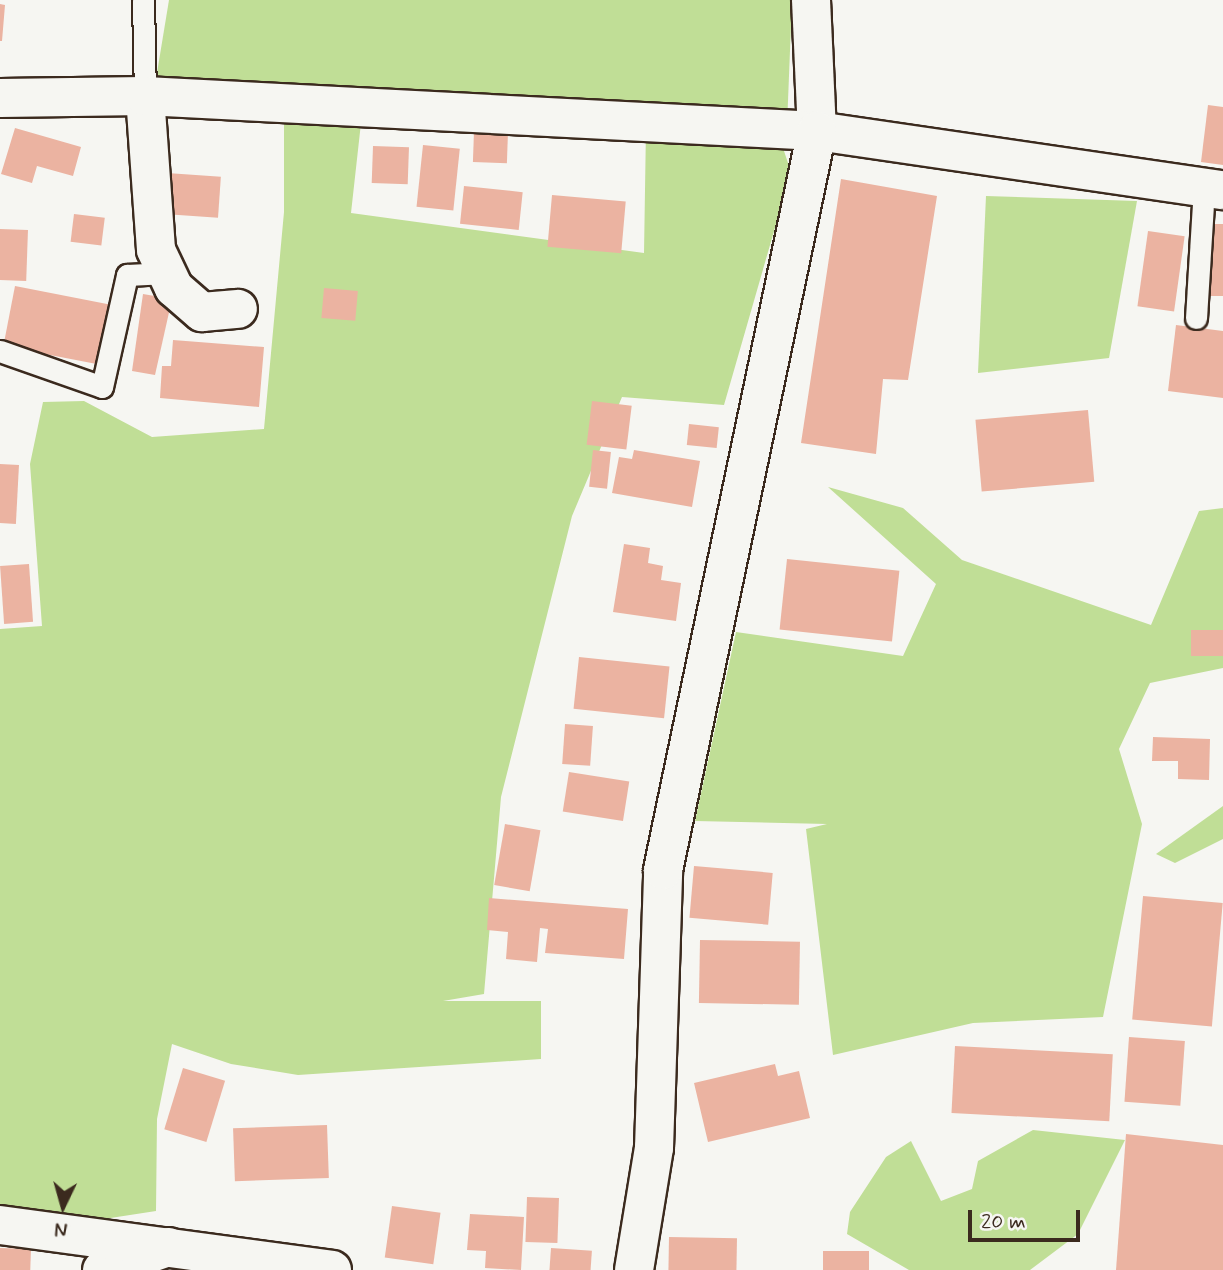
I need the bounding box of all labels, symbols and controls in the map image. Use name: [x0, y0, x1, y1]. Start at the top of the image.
north arrow: [28, 1172, 98, 1242]
scale bar: [971, 1196, 1083, 1240]
text: 20 m: [981, 1208, 1026, 1236]
text: N: [54, 1215, 69, 1241]

